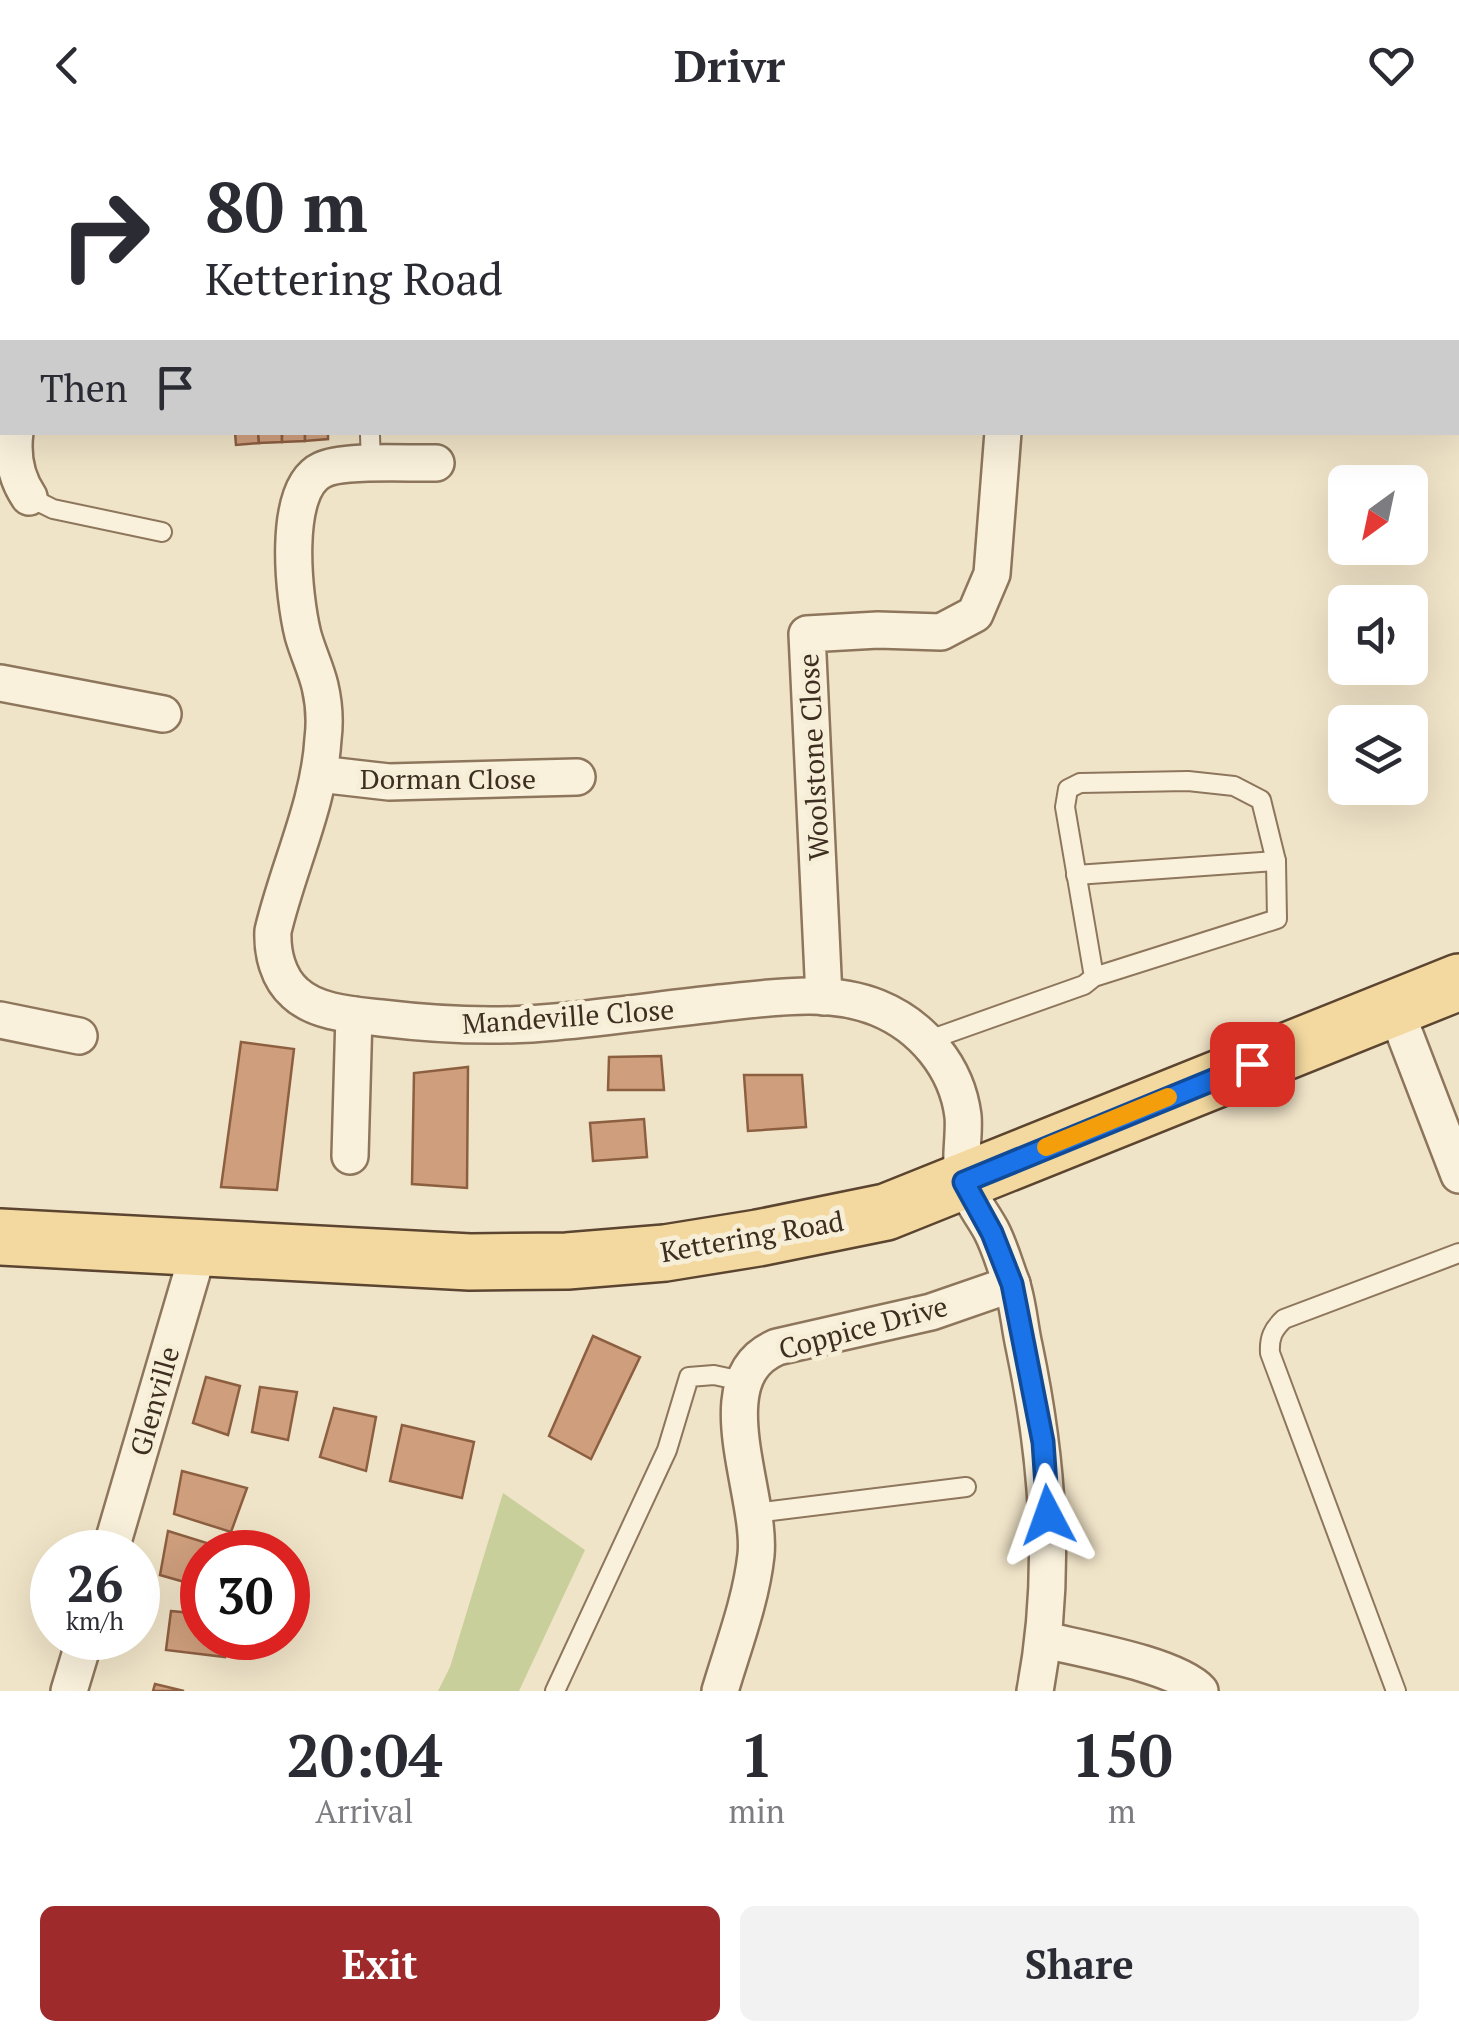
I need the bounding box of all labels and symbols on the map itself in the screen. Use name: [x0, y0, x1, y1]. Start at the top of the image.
north arrow: [1328, 465, 1428, 565]
street label: Woolstone Close: [789, 652, 837, 862]
street label: Dorman Close: [360, 760, 536, 797]
street label: Mandeville Close: [461, 990, 675, 1042]
pin: [1210, 1022, 1295, 1107]
street label: Kettering Road: [657, 1202, 847, 1270]
street label: Coppice Drive: [775, 1287, 951, 1367]
street label: Glenville: [121, 1342, 187, 1460]
position arrow: [996, 1463, 1100, 1567]
speed limit sign: 30: [180, 1530, 310, 1660]

